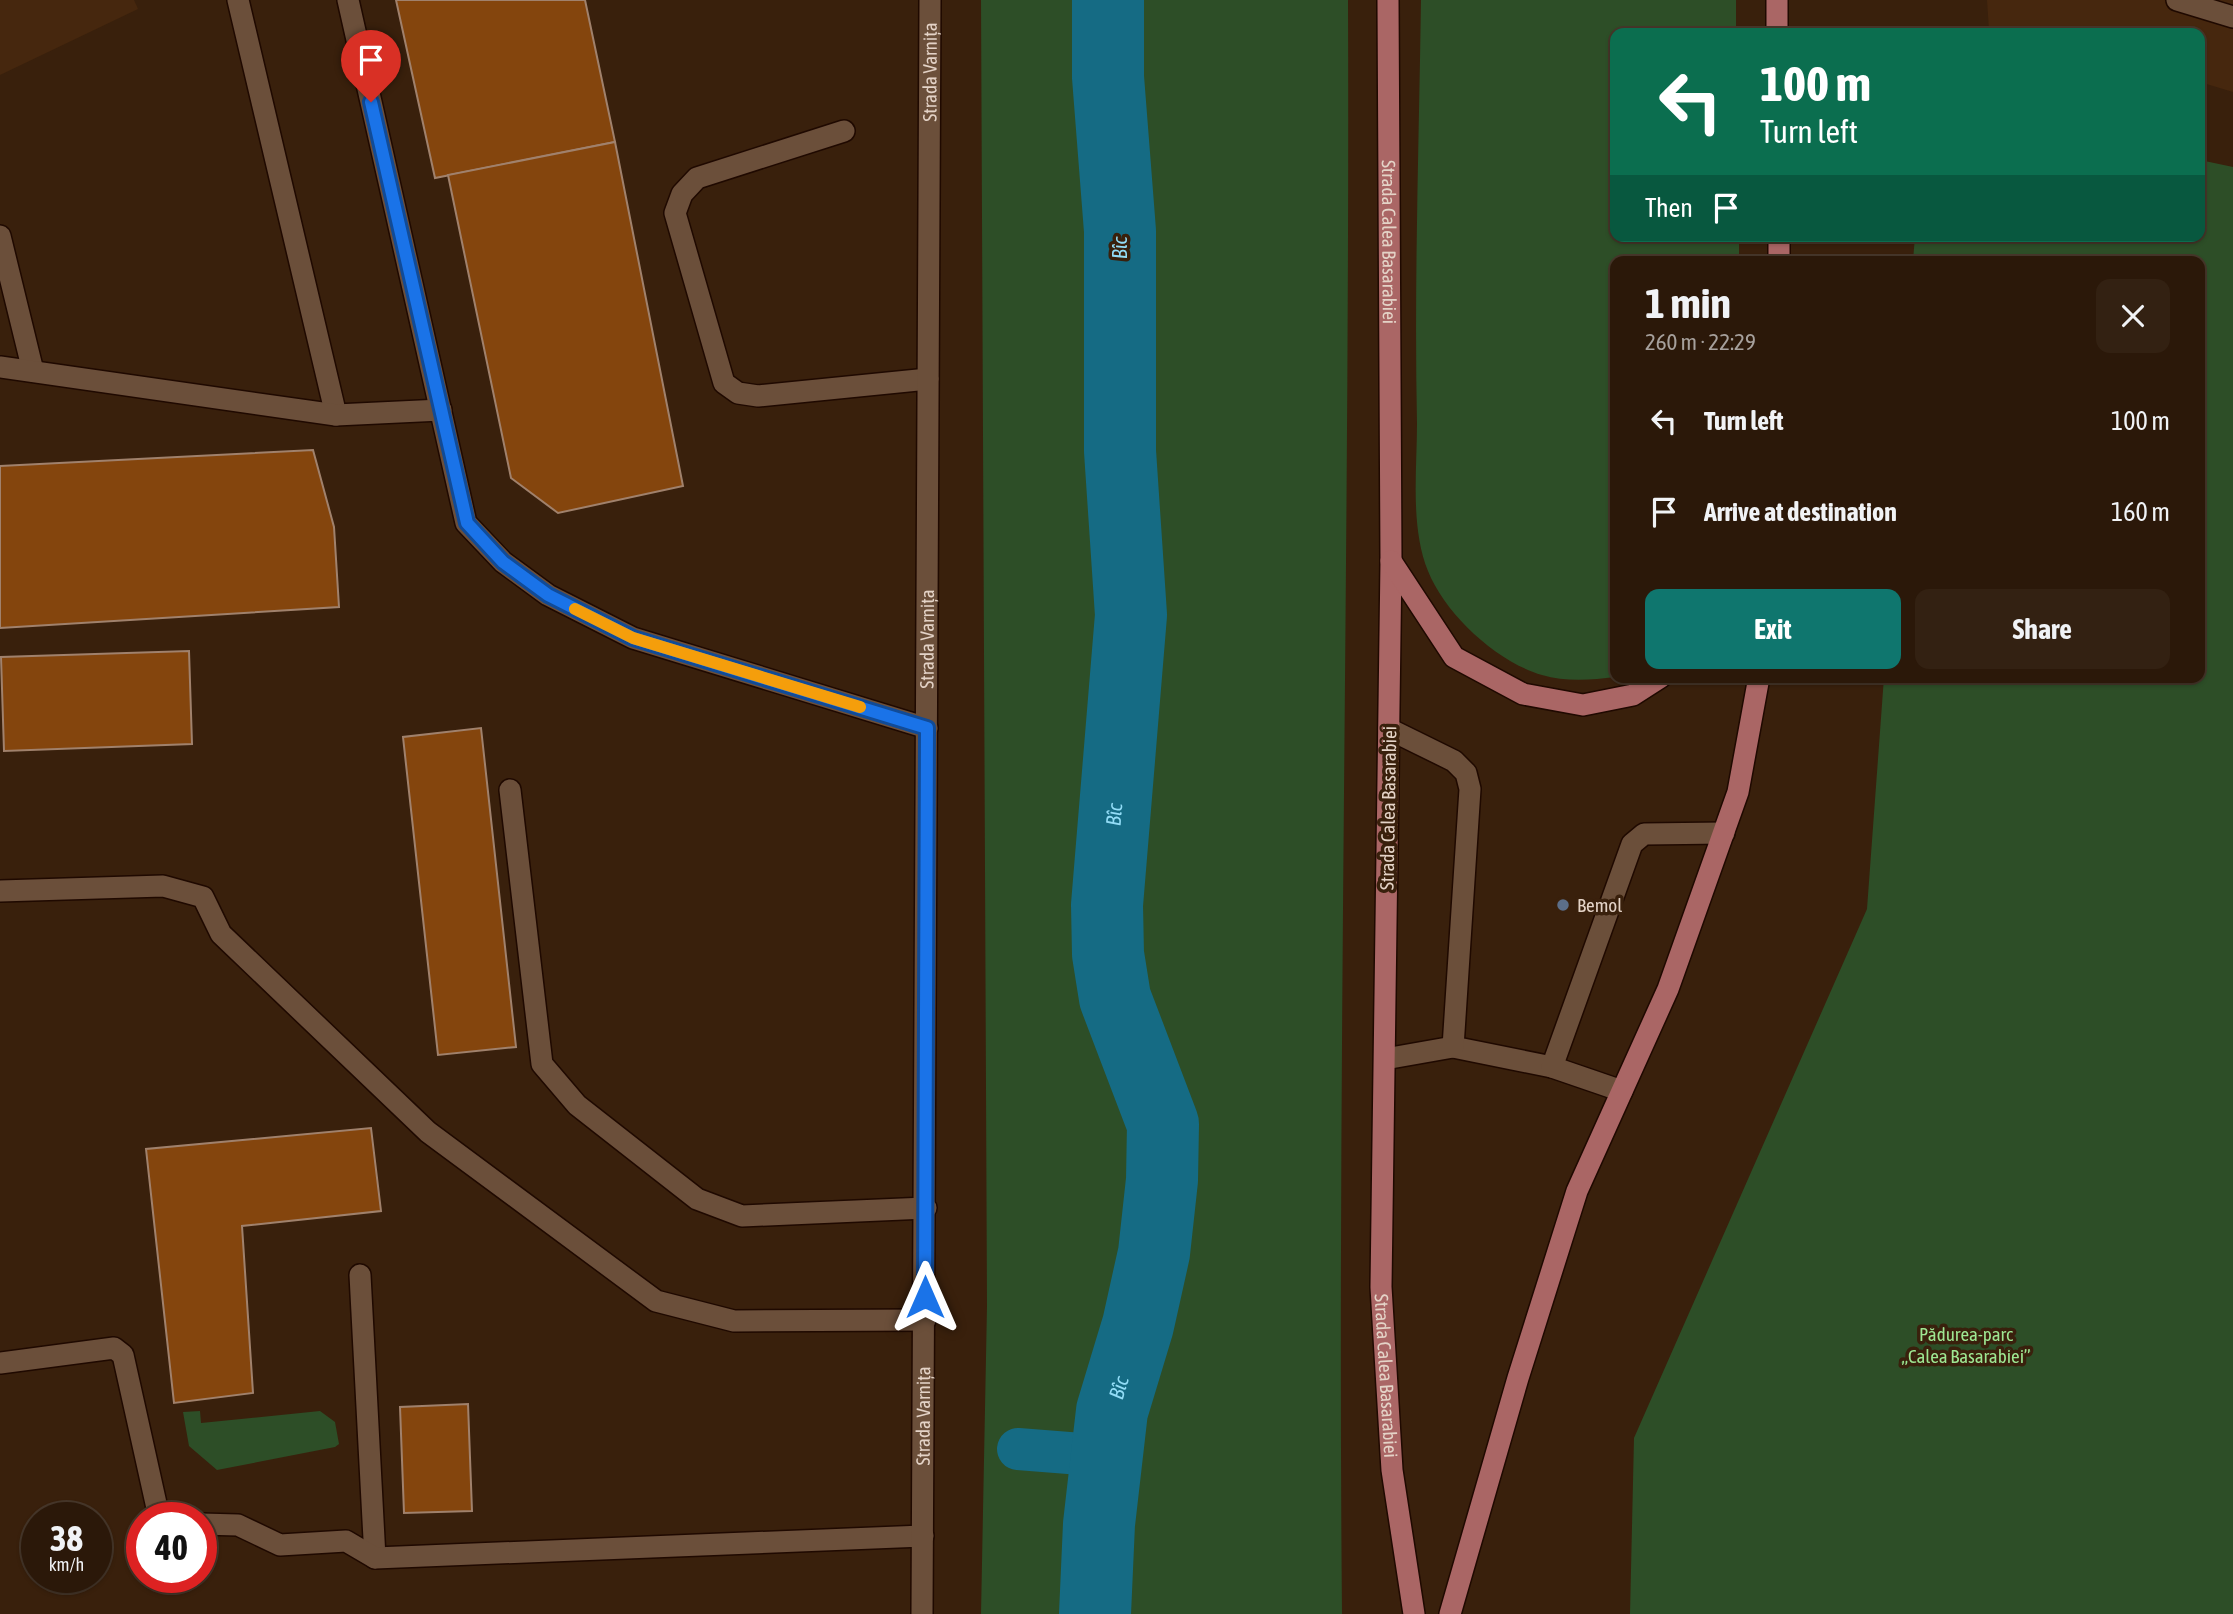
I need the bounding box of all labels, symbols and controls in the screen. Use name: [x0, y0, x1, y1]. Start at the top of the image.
street label: Strada Varnița: [918, 22, 941, 122]
pin: [341, 30, 401, 102]
icon: arrive: [352, 41, 390, 79]
text: 100 m: [1760, 55, 1871, 111]
icon: left: [1645, 56, 1736, 147]
text: Turn left: [1760, 113, 1858, 150]
street label: Strada Calea Basarabiei: [1378, 160, 1401, 324]
icon: arrive: [1707, 189, 1745, 227]
text: Then: [1645, 193, 1693, 223]
water label: Bîc: [1107, 235, 1131, 259]
text: 1 min: [1645, 279, 1731, 327]
button: close: [2096, 279, 2170, 353]
text: 260 m · 22:29: [1645, 329, 1756, 355]
icon: left: [1645, 402, 1683, 440]
text: Turn left: [1704, 406, 1784, 436]
text: 100 m: [2111, 406, 2170, 436]
icon: arrive: [1645, 493, 1683, 531]
text: Arrive at destination: [1704, 497, 1897, 527]
text: 160 m: [2111, 497, 2170, 527]
street label: Strada Varnița: [916, 589, 938, 689]
button: Exit: [1645, 589, 1901, 669]
button: Share: [1915, 589, 2170, 669]
street label: Strada Calea Basarabiei: [1376, 726, 1400, 890]
water label: Bîc: [1101, 801, 1126, 827]
place label: Bemol: [1577, 894, 1622, 916]
marker: Bemol: [1555, 897, 1571, 913]
position arrow: [888, 1260, 962, 1334]
street label: Strada Calea Basarabiei: [1370, 1293, 1402, 1458]
park label: Pădurea-parc „Calea Basarabiei”: [1901, 1323, 2031, 1367]
street label: Strada Varnița: [912, 1366, 934, 1466]
water label: Bîc: [1103, 1372, 1133, 1402]
speed limit sign: 40: [126, 1502, 217, 1593]
text: 38: [50, 1518, 83, 1558]
text: km/h: [49, 1554, 84, 1575]

